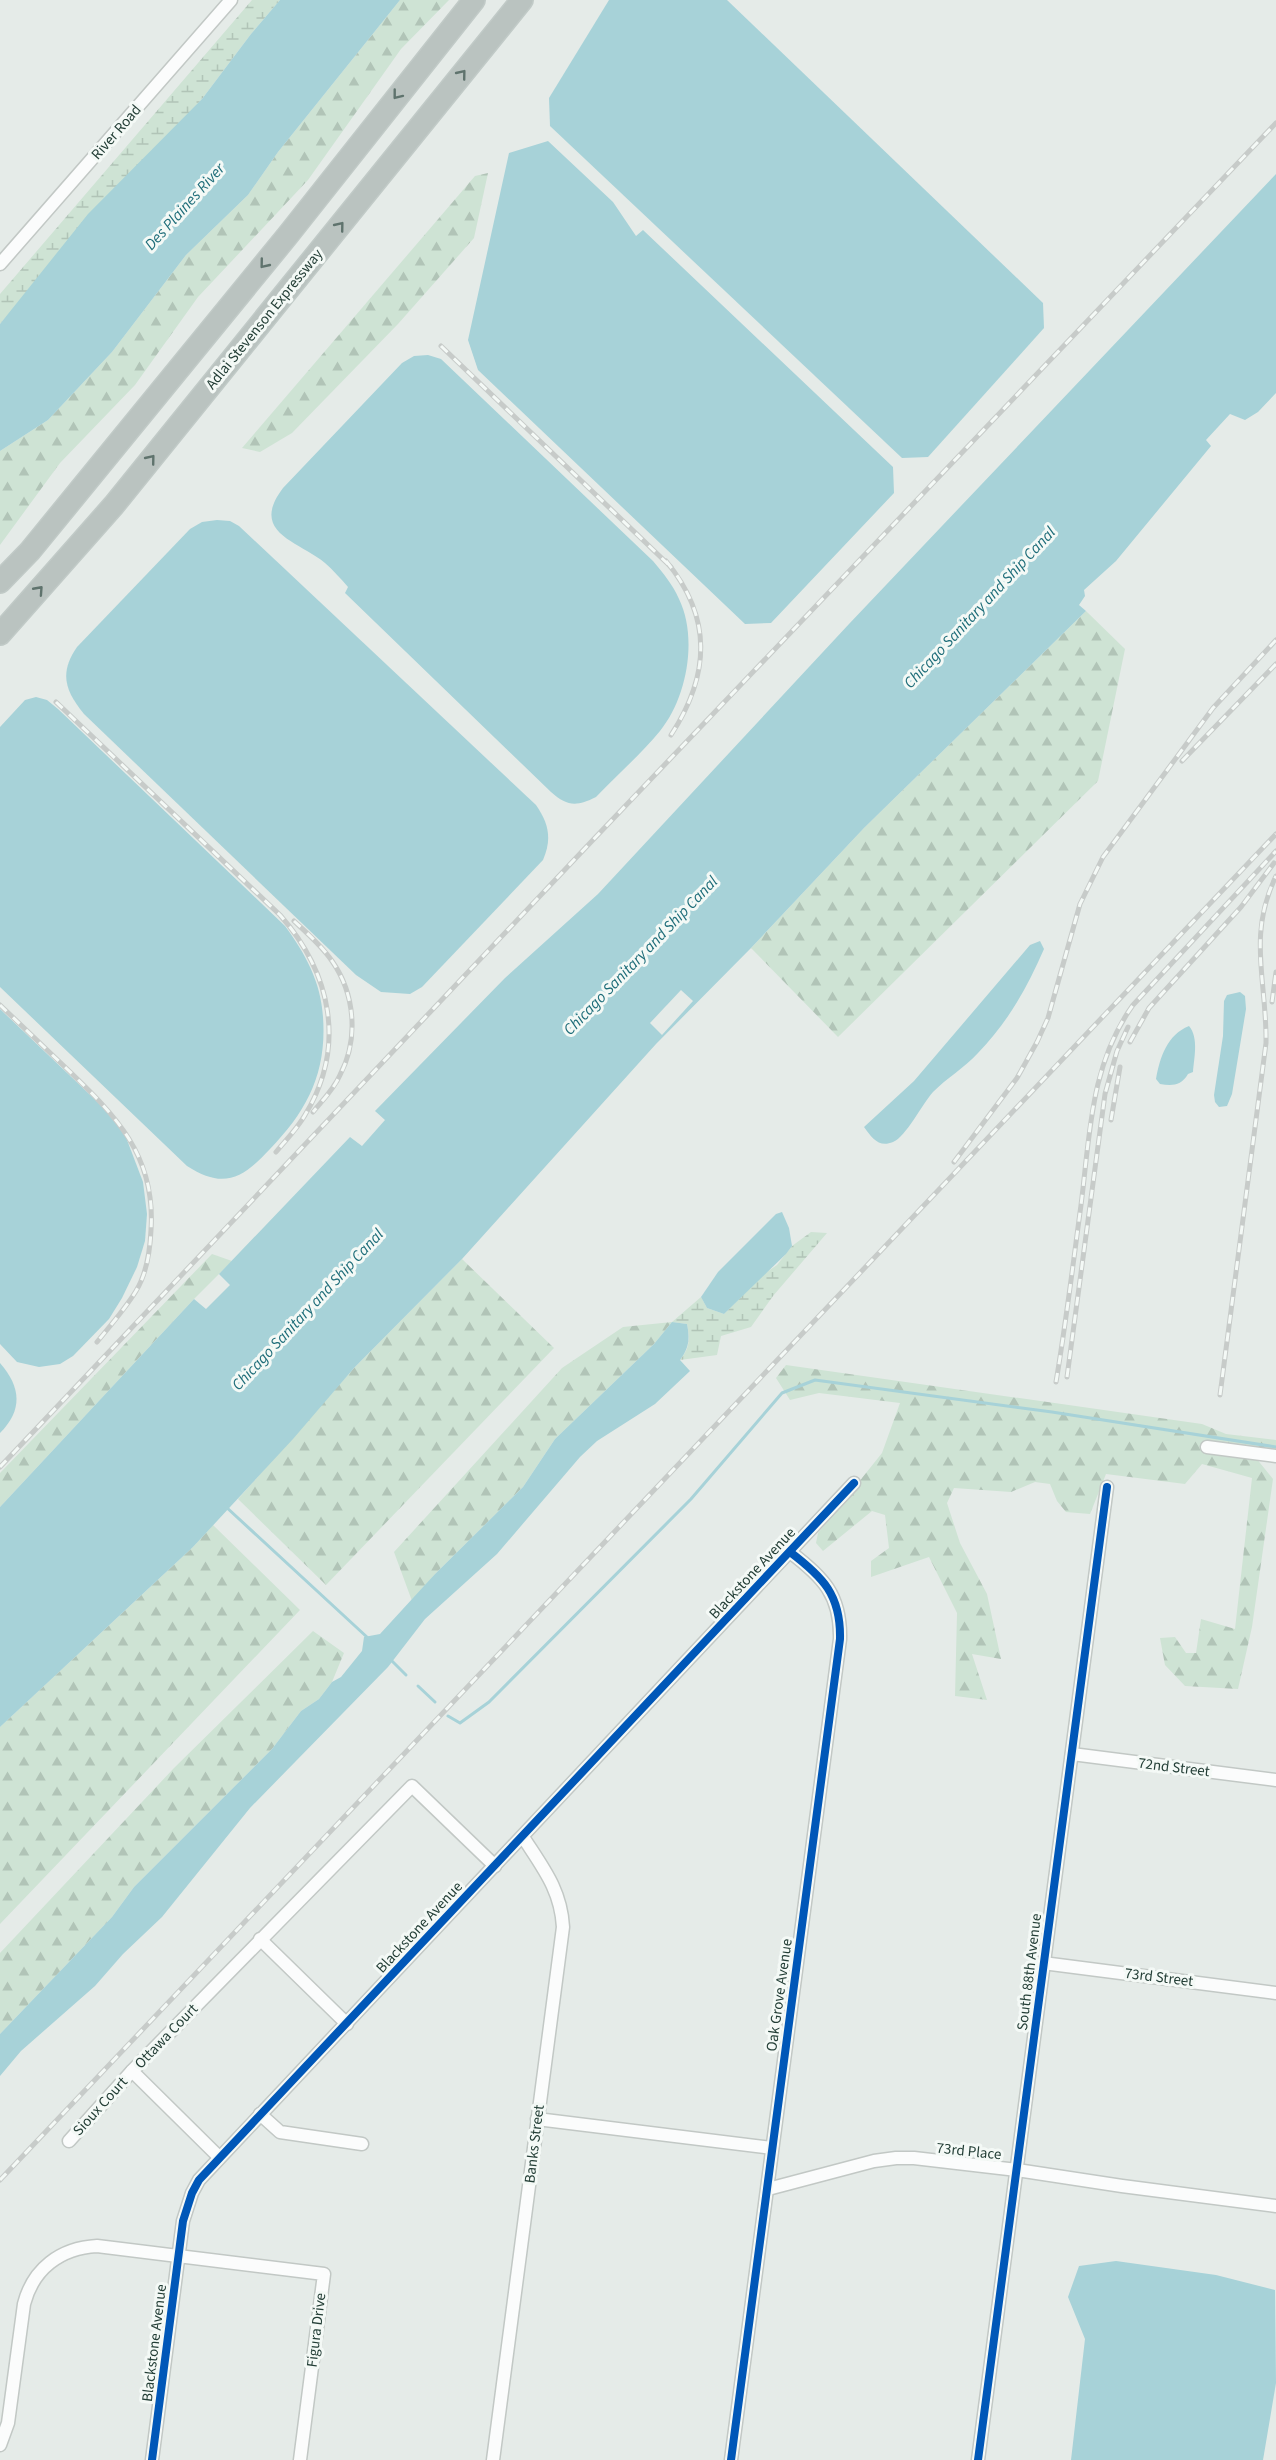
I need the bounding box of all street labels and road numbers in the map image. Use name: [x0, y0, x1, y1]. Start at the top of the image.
street label: River Road: [86, 100, 146, 165]
street label: Adlai Stevenson Expressway: [201, 245, 328, 394]
street label: Blackstone Avenue: [704, 1523, 800, 1624]
street label: 72nd Street: [1137, 1753, 1211, 1782]
street label: Blackstone Avenue: [371, 1877, 467, 1978]
street label: South 88th Avenue: [1012, 1912, 1047, 2032]
street label: Oak Grove Avenue: [761, 1937, 798, 2053]
street label: 73rd Street: [1123, 1963, 1194, 1992]
street label: Ottawa Court: [130, 1999, 203, 2074]
street label: Sioux Court: [68, 2072, 133, 2140]
street label: Banks Street: [519, 2104, 550, 2184]
street label: 73rd Place: [935, 2138, 1002, 2165]
street label: Blackstone Avenue: [137, 2283, 172, 2403]
street label: Figura Drive: [302, 2292, 331, 2368]

